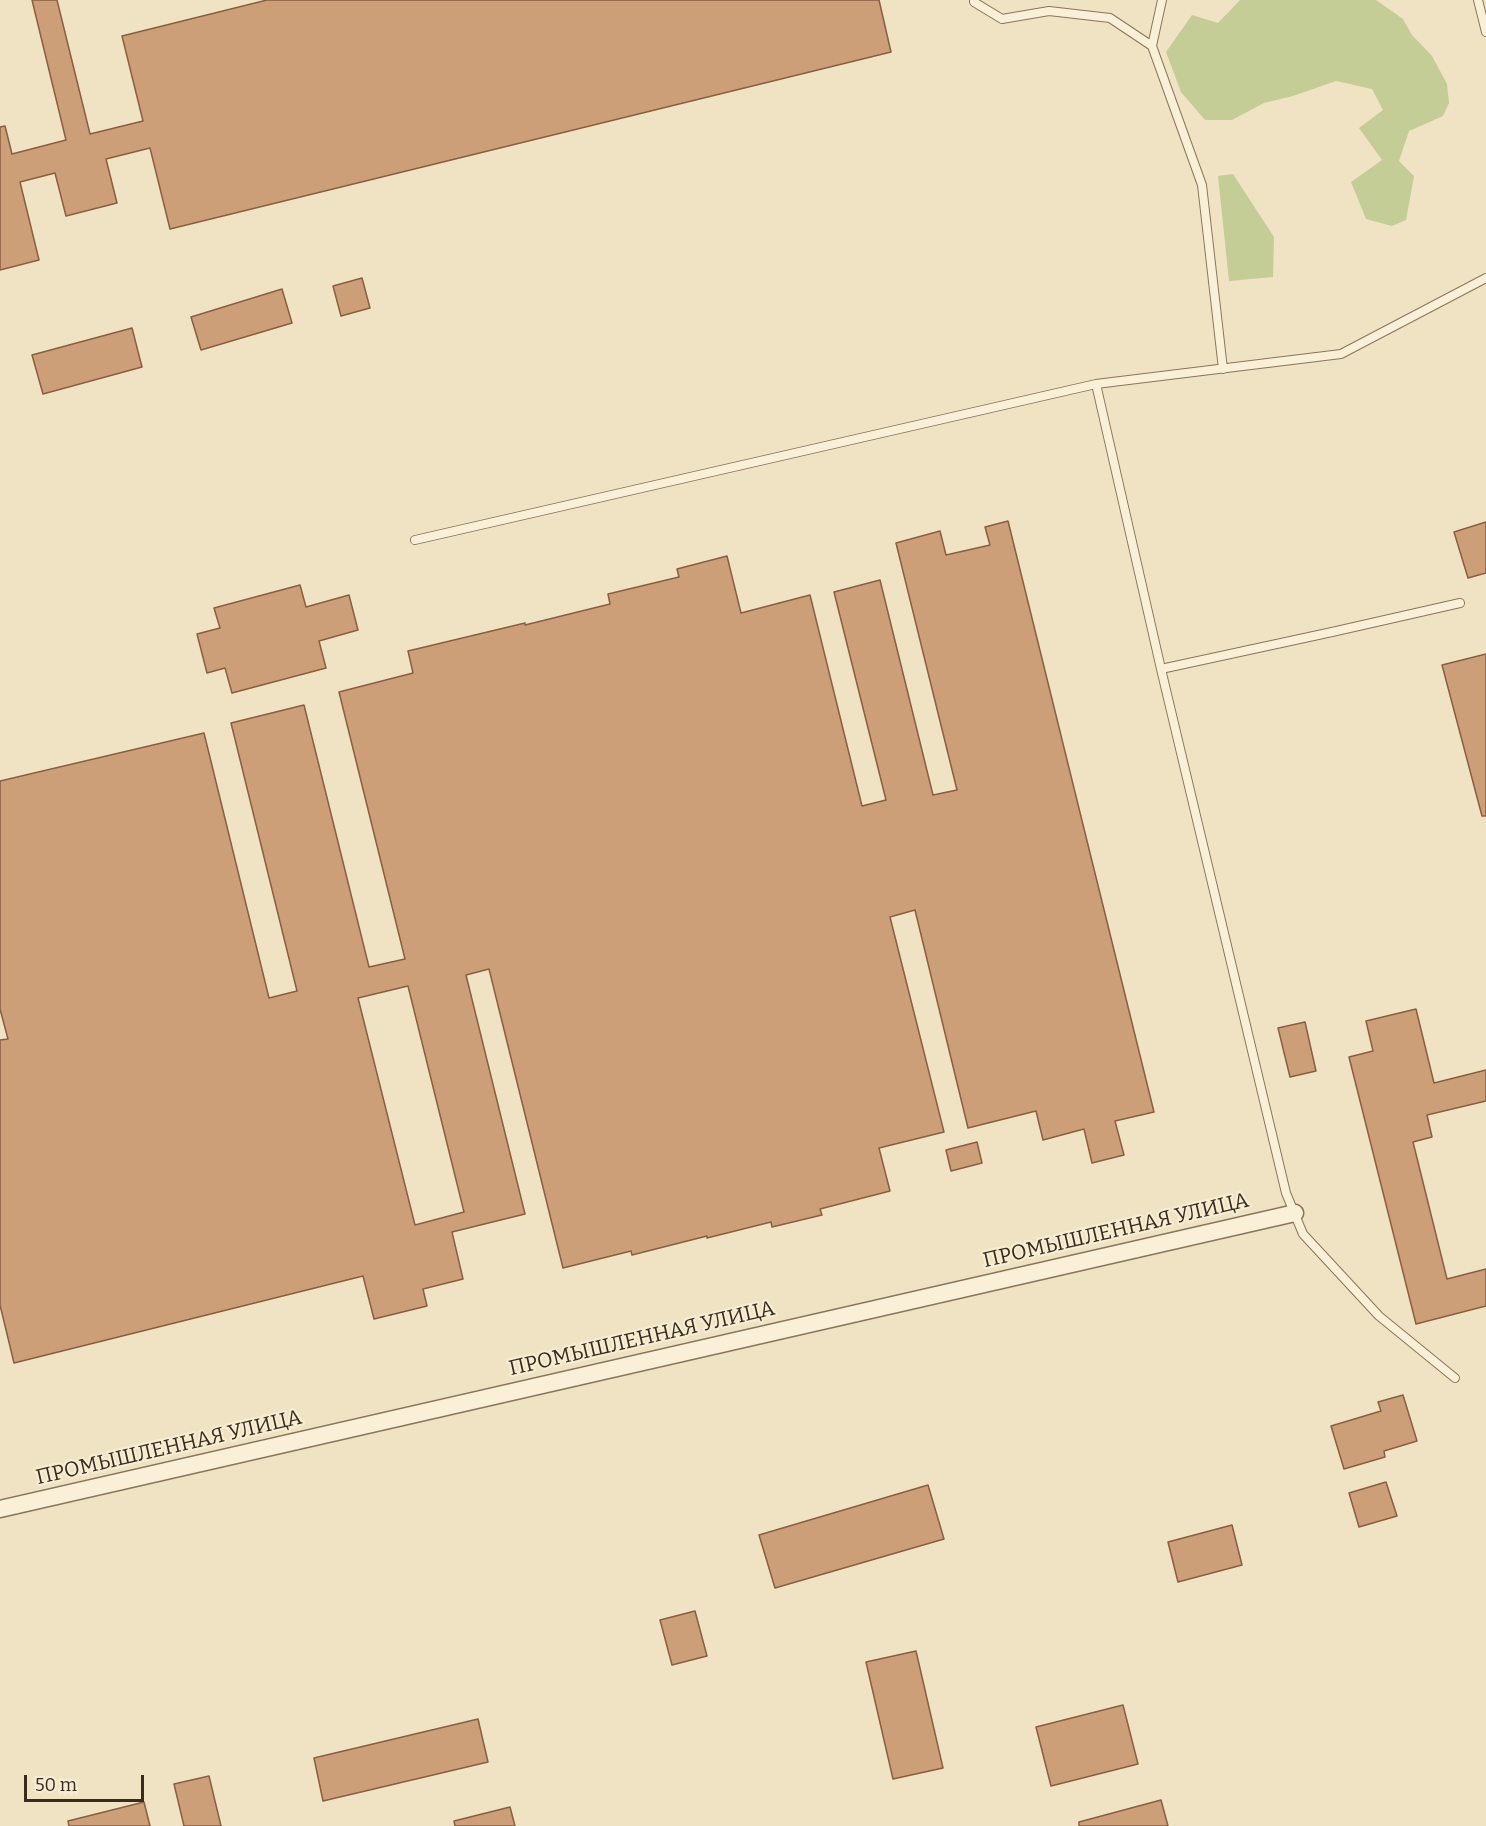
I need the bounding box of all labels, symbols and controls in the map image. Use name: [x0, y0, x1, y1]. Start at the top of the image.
street label: ПРОМЫШЛЕННАЯ УЛИЦА: [981, 1188, 1251, 1274]
street label: ПРОМЫШЛЕННАЯ УЛИЦА: [507, 1296, 777, 1382]
street label: ПРОМЫШЛЕННАЯ УЛИЦА: [34, 1405, 304, 1491]
scale bar: [27, 1763, 147, 1801]
text: 50 m: [35, 1774, 77, 1796]

